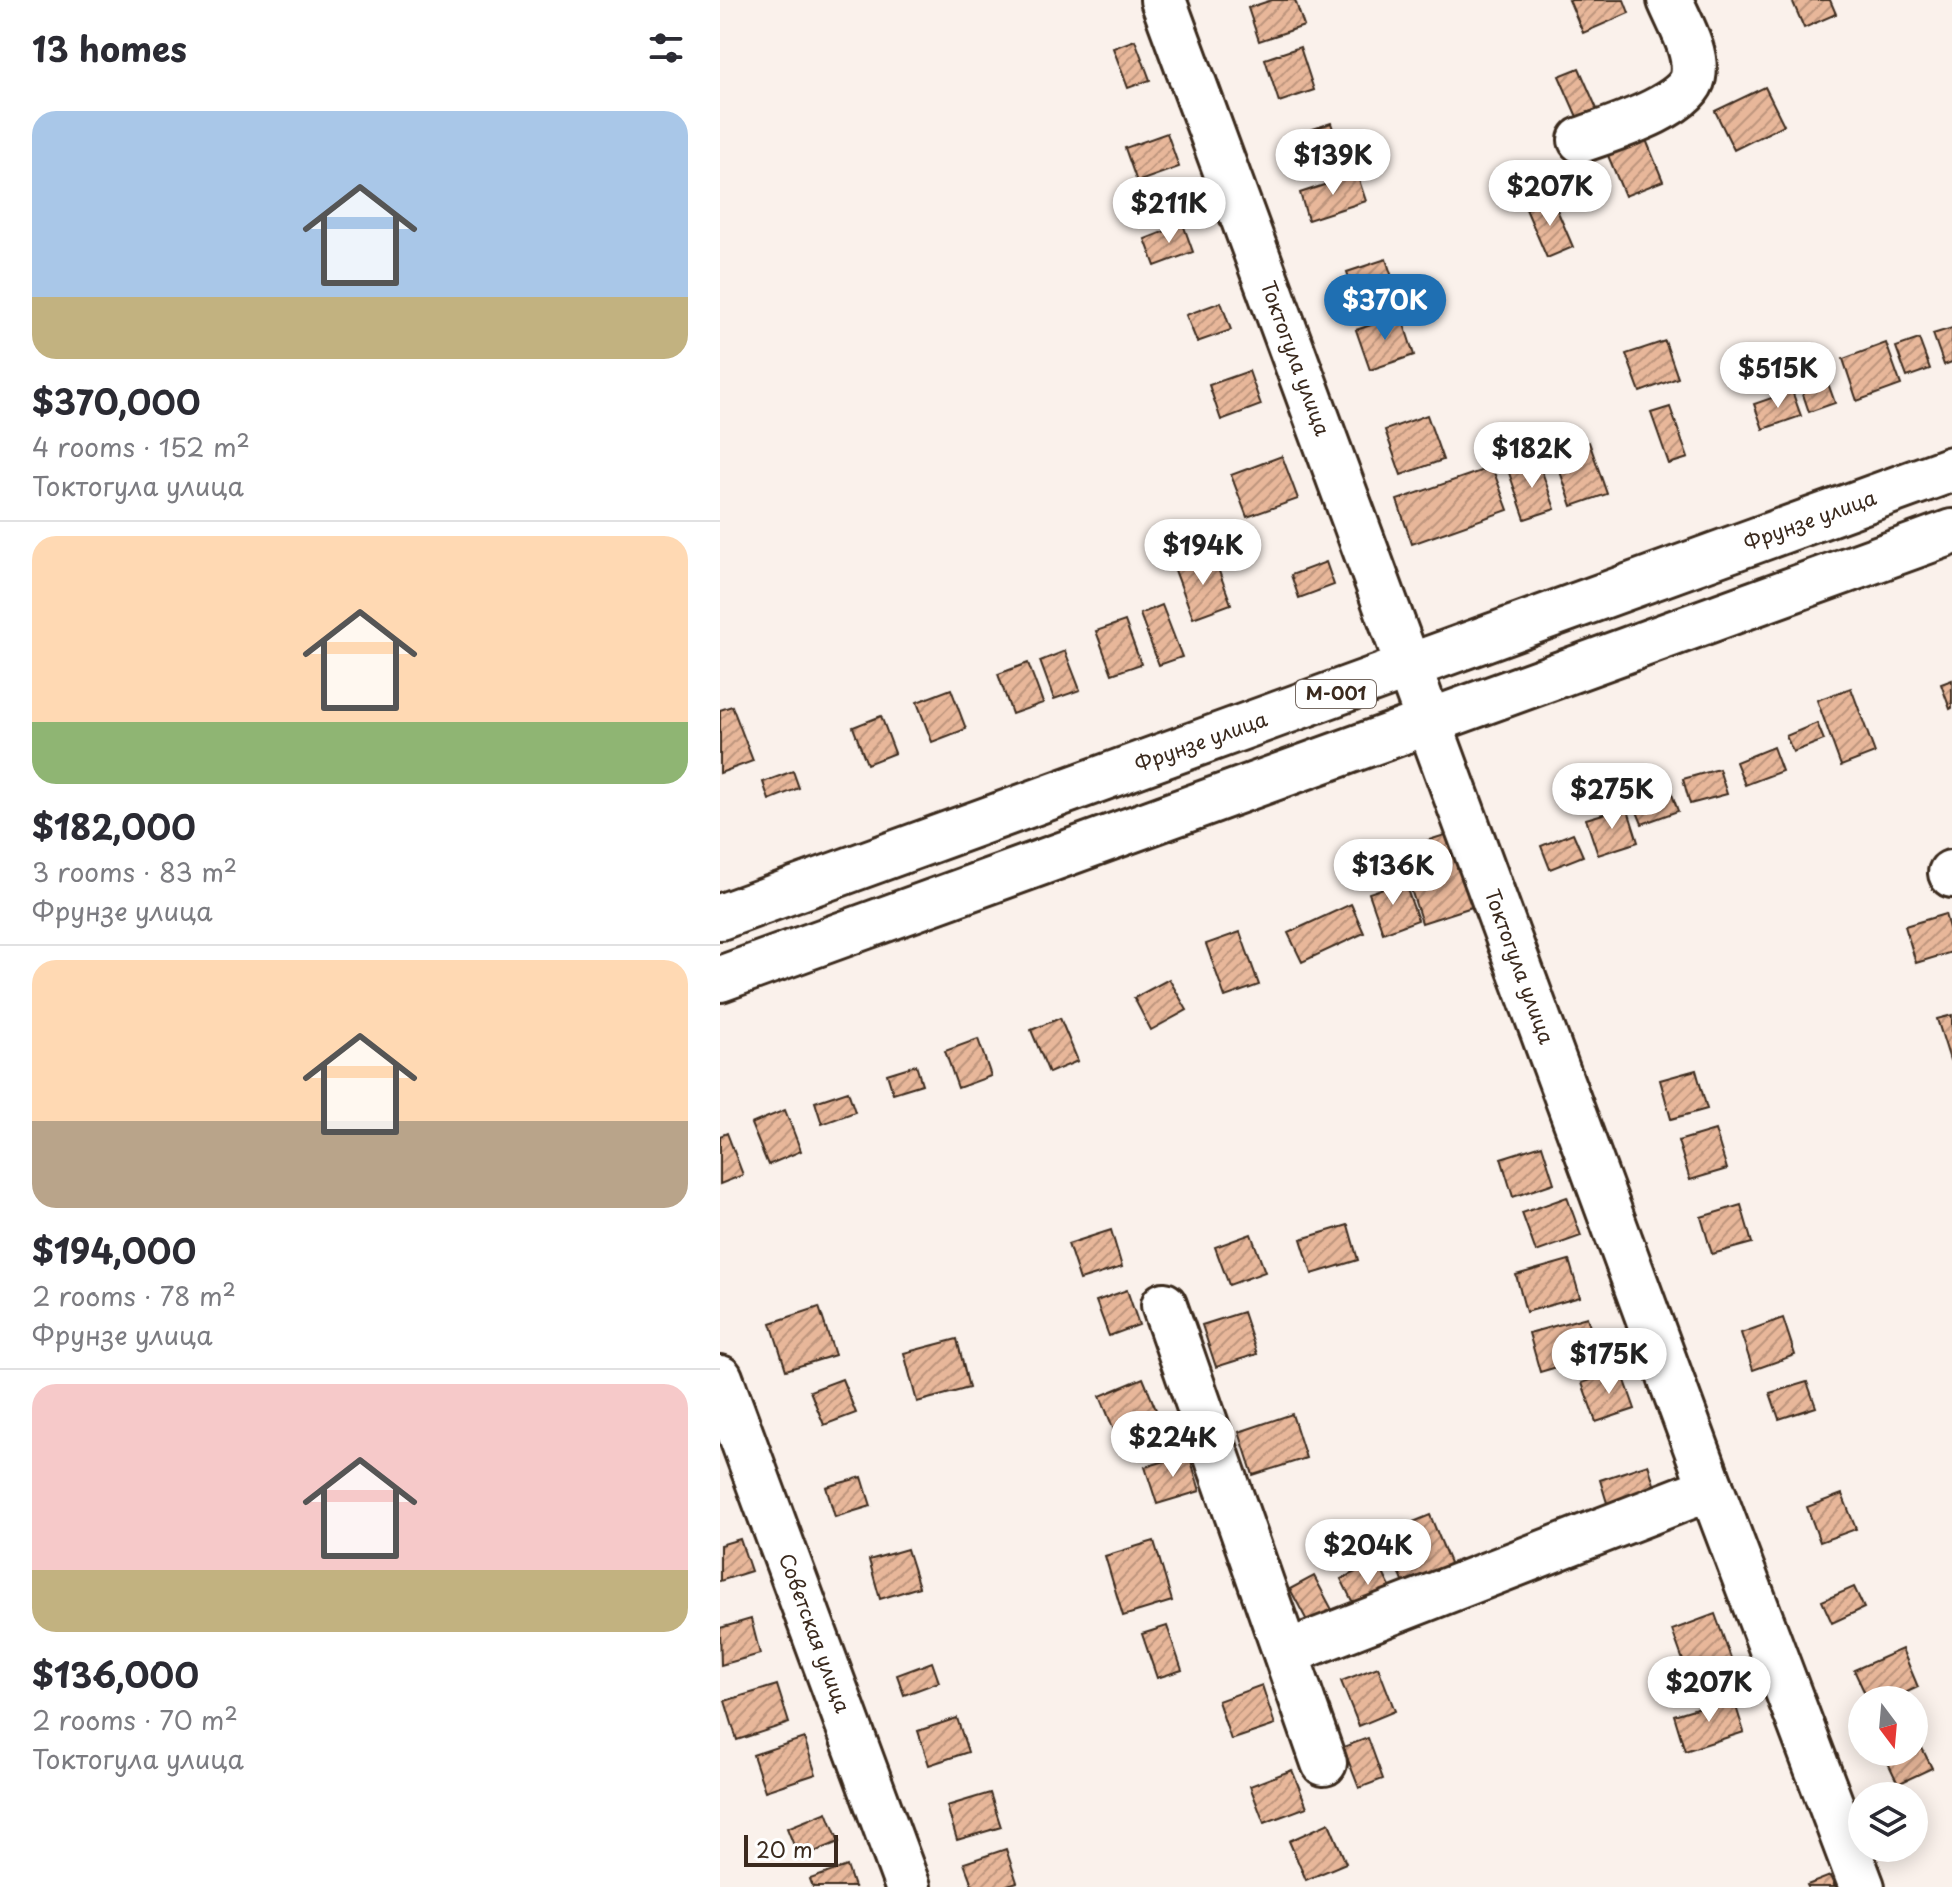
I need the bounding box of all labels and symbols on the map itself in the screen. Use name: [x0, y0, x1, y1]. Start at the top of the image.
pin: $139K: [1277, 129, 1389, 197]
pin: $207K: [1494, 160, 1606, 228]
pin: $211K: [1113, 177, 1225, 245]
pin: $370K: [1329, 274, 1441, 342]
street label: Токтогула улица: [1254, 276, 1338, 440]
pin: $515K: [1722, 342, 1834, 410]
pin: $182K: [1476, 422, 1588, 490]
street label: Фрунзе улица: [1739, 482, 1881, 557]
pin: $194K: [1147, 519, 1259, 587]
road number: M-001: [1296, 680, 1376, 708]
street label: Фрунзе улица: [1130, 703, 1272, 779]
pin: $275K: [1556, 763, 1668, 831]
pin: $136K: [1337, 839, 1449, 907]
street label: Токтогула улица: [1478, 885, 1562, 1048]
pin: $175K: [1553, 1328, 1665, 1396]
pin: $224K: [1117, 1411, 1229, 1479]
pin: $204K: [1312, 1519, 1424, 1587]
street label: Советская улица: [772, 1549, 858, 1717]
pin: $207K: [1653, 1656, 1765, 1724]
north arrow: [1848, 1686, 1928, 1766]
scale bar: [744, 1831, 838, 1867]

